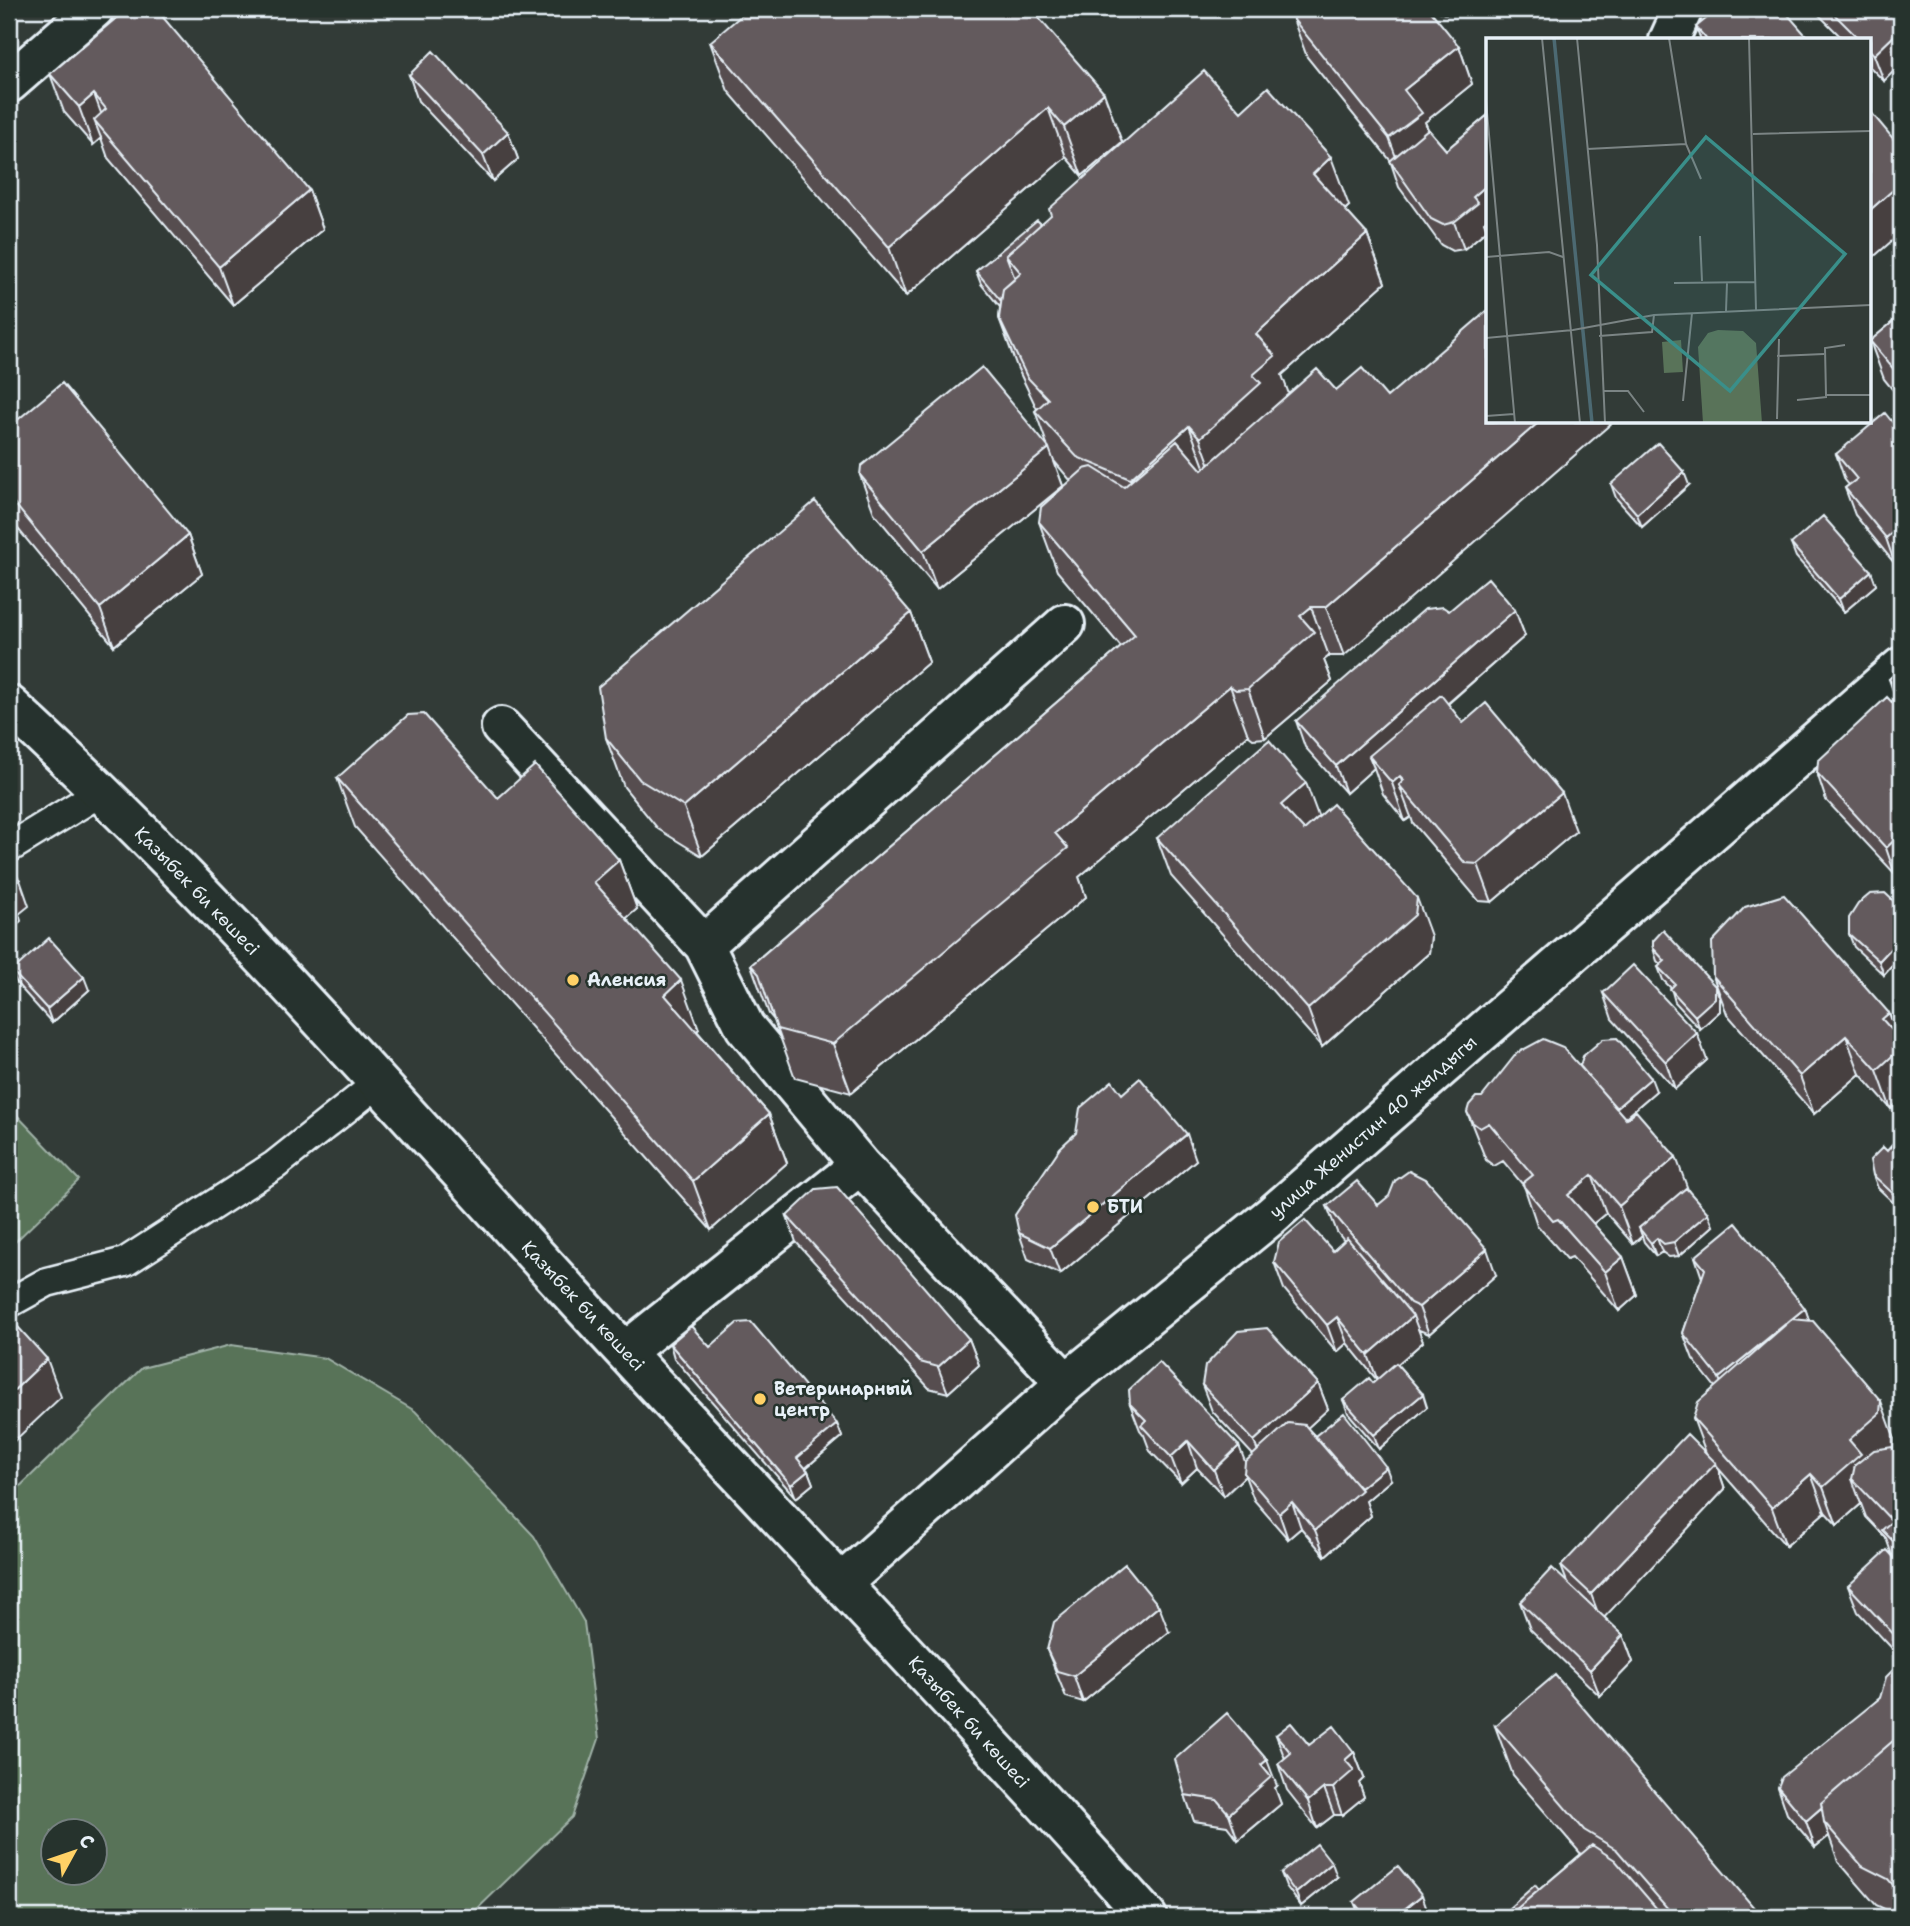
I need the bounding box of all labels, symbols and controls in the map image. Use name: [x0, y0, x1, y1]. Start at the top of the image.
inset map: [1486, 38, 1871, 424]
street label: Қазыбек би көшесі: [129, 821, 265, 961]
place label: Аленсия: [587, 968, 666, 992]
marker: Аленсия: [565, 972, 581, 988]
street label: улица Женистин 40 жылдыгы: [1264, 1030, 1482, 1224]
place label: БТИ: [1107, 1195, 1143, 1219]
marker: БТИ: [1085, 1199, 1101, 1215]
street label: Қазыбек би көшесі: [516, 1236, 650, 1376]
place label: Ветеринарный центр: [774, 1377, 913, 1422]
marker: Ветеринарный центр: [752, 1391, 768, 1407]
street label: Қазыбек би көшесі: [903, 1651, 1035, 1793]
north arrow: [38, 1818, 108, 1888]
text: С: [73, 1829, 100, 1854]

